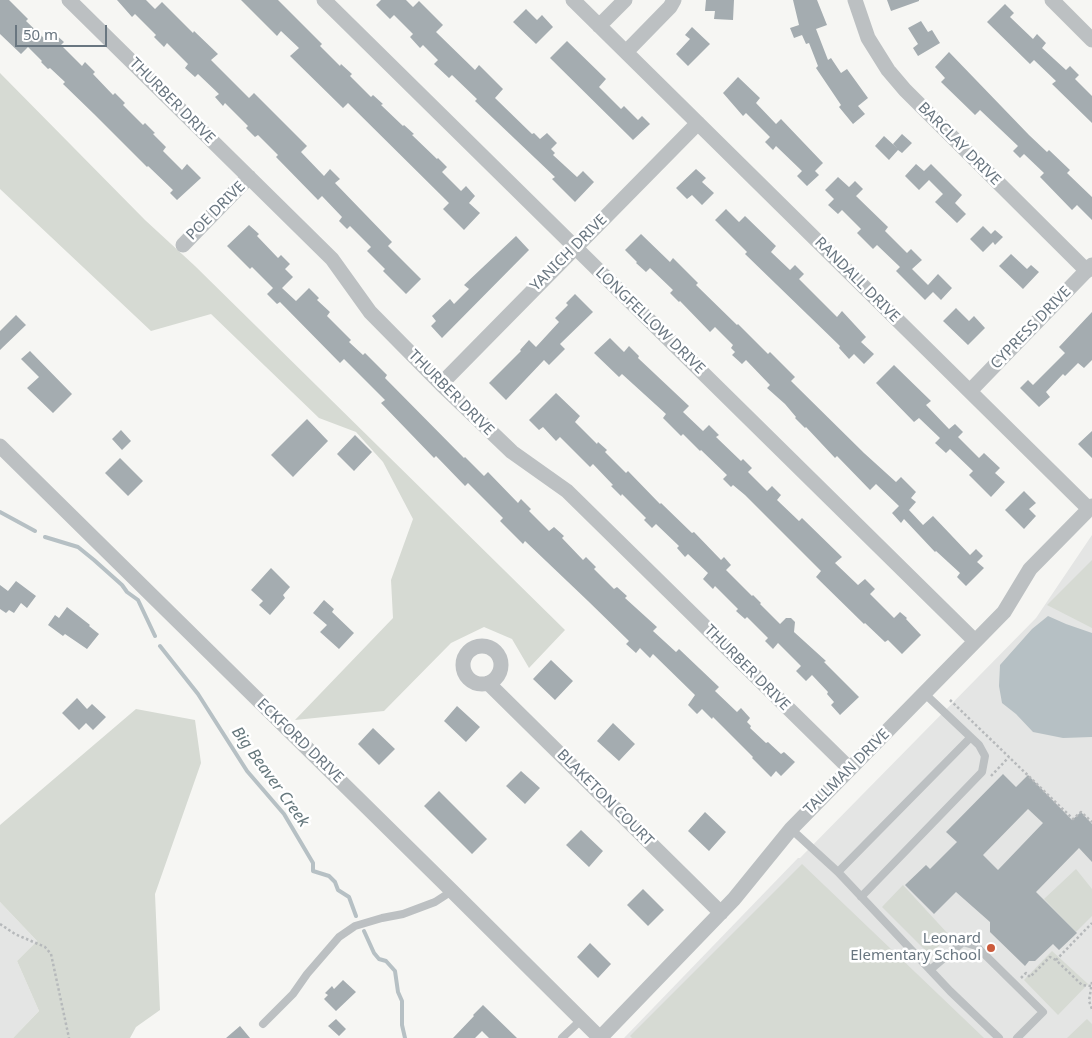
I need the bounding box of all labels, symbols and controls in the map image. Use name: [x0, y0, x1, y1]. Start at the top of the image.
scale bar: [18, 15, 110, 47]
text: 50 m: [23, 24, 58, 44]
street label: THURBER DRIVE: [125, 54, 219, 148]
street label: BARCLAY DRIVE: [914, 99, 1004, 189]
street label: POE DRIVE: [183, 178, 249, 244]
street label: YANICH DRIVE: [527, 211, 611, 295]
street label: RANDALL DRIVE: [811, 234, 903, 326]
street label: LONGFELLOW DRIVE: [592, 264, 708, 378]
street label: CYPRESS DRIVE: [987, 283, 1075, 373]
street label: THURBER DRIVE: [404, 346, 498, 440]
street label: THURBER DRIVE: [700, 621, 794, 715]
street label: ECKFORD DRIVE: [253, 695, 347, 787]
water label: Big Beaver Creek: [227, 723, 313, 831]
street label: TALLMAN DRIVE: [800, 725, 894, 819]
street label: BLAKETON COURT: [553, 746, 657, 850]
place label: Leonard Elementary School: [850, 930, 981, 965]
marker: Leonard Elementary School: [985, 942, 997, 954]

